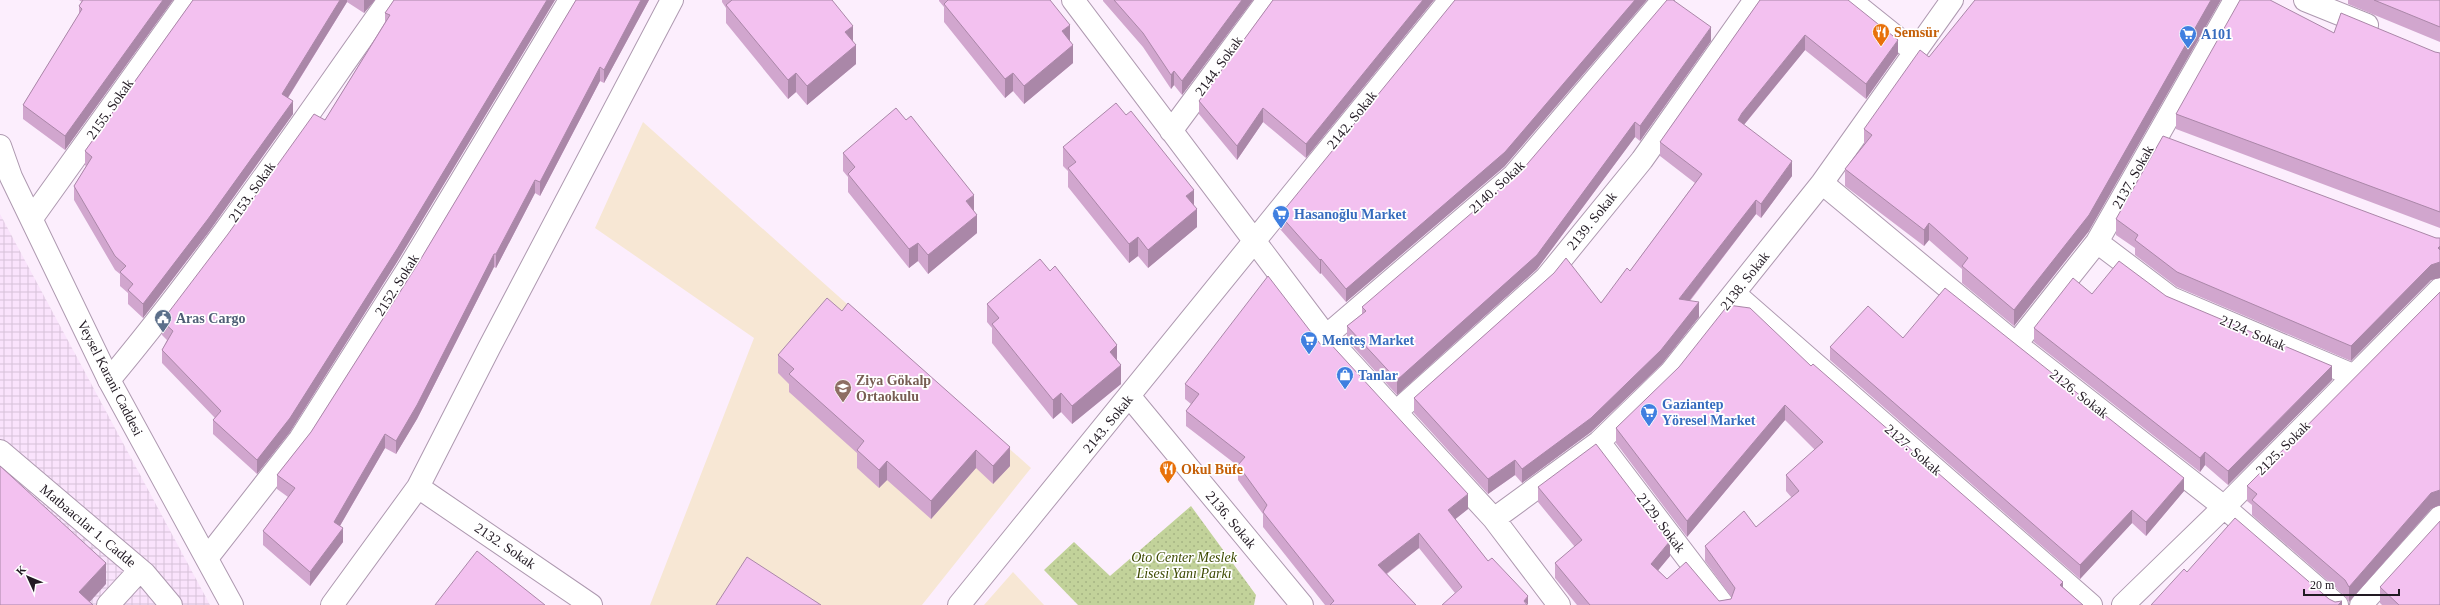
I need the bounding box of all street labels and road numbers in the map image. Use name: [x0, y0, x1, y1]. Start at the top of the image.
street label: 2144. Sokak: [1192, 33, 1246, 99]
street label: 2155. Sokak: [84, 76, 136, 142]
street label: 2142. Sokak: [1324, 88, 1380, 152]
street label: 2137. Sokak: [2109, 143, 2157, 211]
street label: 2140. Sokak: [1466, 158, 1528, 216]
street label: 2153. Sokak: [226, 159, 278, 225]
street label: 2139. Sokak: [1564, 189, 1620, 253]
street label: 2138. Sokak: [1718, 249, 1772, 313]
street label: 2152. Sokak: [372, 251, 422, 319]
street label: 2124. Sokak: [2218, 312, 2288, 354]
street label: Veysel Karani Caddesi: [74, 318, 146, 438]
street label: 2126. Sokak: [2047, 367, 2111, 421]
street label: 2143. Sokak: [1080, 392, 1136, 456]
street label: 2125. Sokak: [2253, 418, 2313, 478]
street label: 2127. Sokak: [1882, 421, 1944, 479]
street label: Matbaacılar 1. Cadde: [37, 482, 139, 570]
street label: 2136. Sokak: [1203, 488, 1259, 552]
street label: 2129. Sokak: [1634, 491, 1688, 555]
street label: 2132. Sokak: [472, 520, 538, 572]

